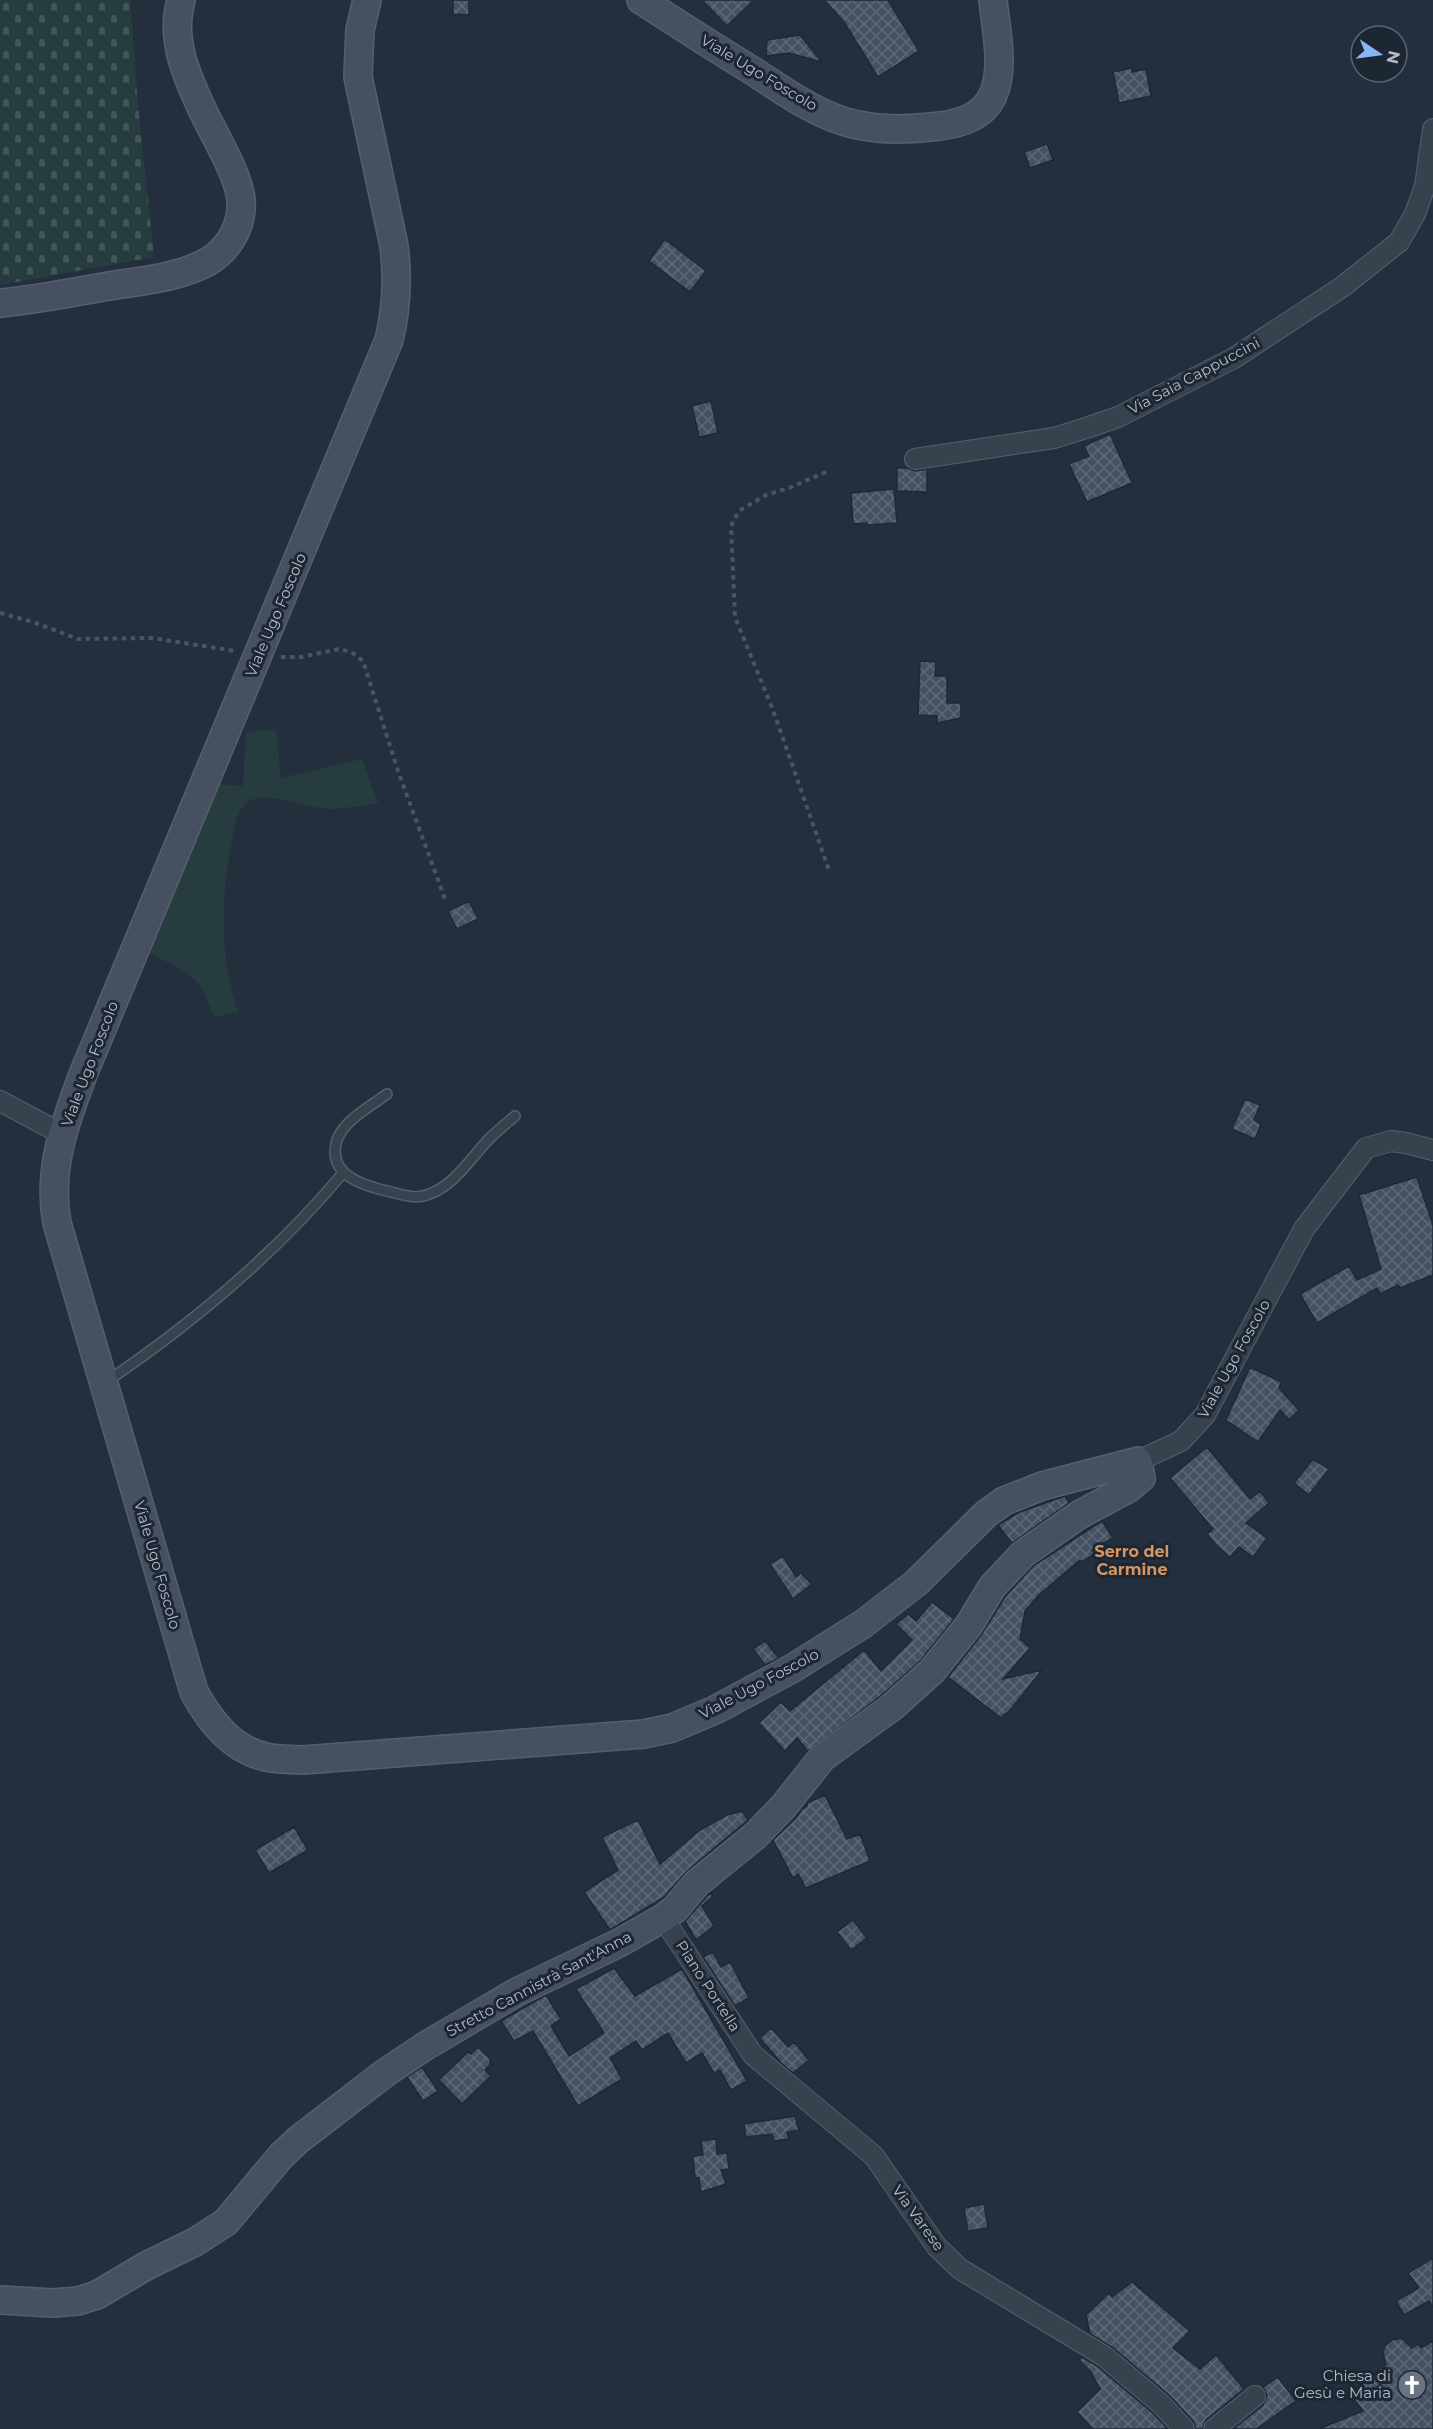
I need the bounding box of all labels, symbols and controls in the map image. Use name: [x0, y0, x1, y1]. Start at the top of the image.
north arrow: [1349, 24, 1409, 84]
street label: Viale Ugo Foscolo: [697, 30, 821, 115]
text: N: [1382, 49, 1404, 66]
street label: Via Saia Cappuccini: [1125, 333, 1263, 418]
street label: Viale Ugo Foscolo: [241, 550, 310, 680]
street label: Viale Ugo Foscolo: [57, 998, 122, 1129]
street label: Viale Ugo Foscolo: [1193, 1296, 1274, 1421]
street label: Viale Ugo Foscolo: [130, 1498, 185, 1631]
district label: Serro del Carmine: [1095, 1542, 1169, 1579]
street label: Viale Ugo Foscolo: [696, 1644, 822, 1723]
street label: Stretto Cannistrà Sant'Anna: [443, 1927, 635, 2041]
street label: Piano Portella: [672, 1936, 745, 2035]
street label: Via Varese: [888, 2181, 949, 2254]
place label: Chiesa di Gesù e Maria: [1294, 2366, 1391, 2402]
church icon: Chiesa di Gesù e Maria: [1396, 2369, 1428, 2401]

